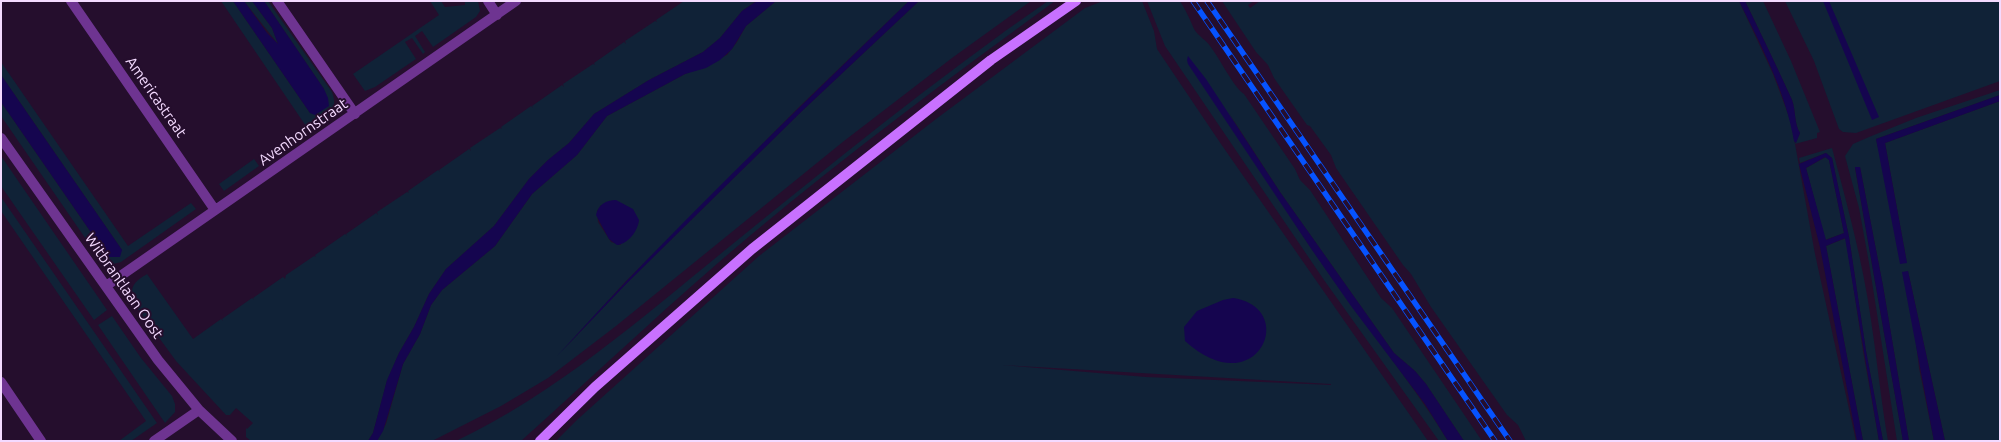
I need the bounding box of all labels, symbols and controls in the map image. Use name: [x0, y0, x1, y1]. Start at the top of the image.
street label: Americastraat: [122, 53, 190, 141]
street label: Avenhornstraat: [255, 95, 351, 169]
street label: Witbrantlaan Oost: [81, 230, 167, 342]

